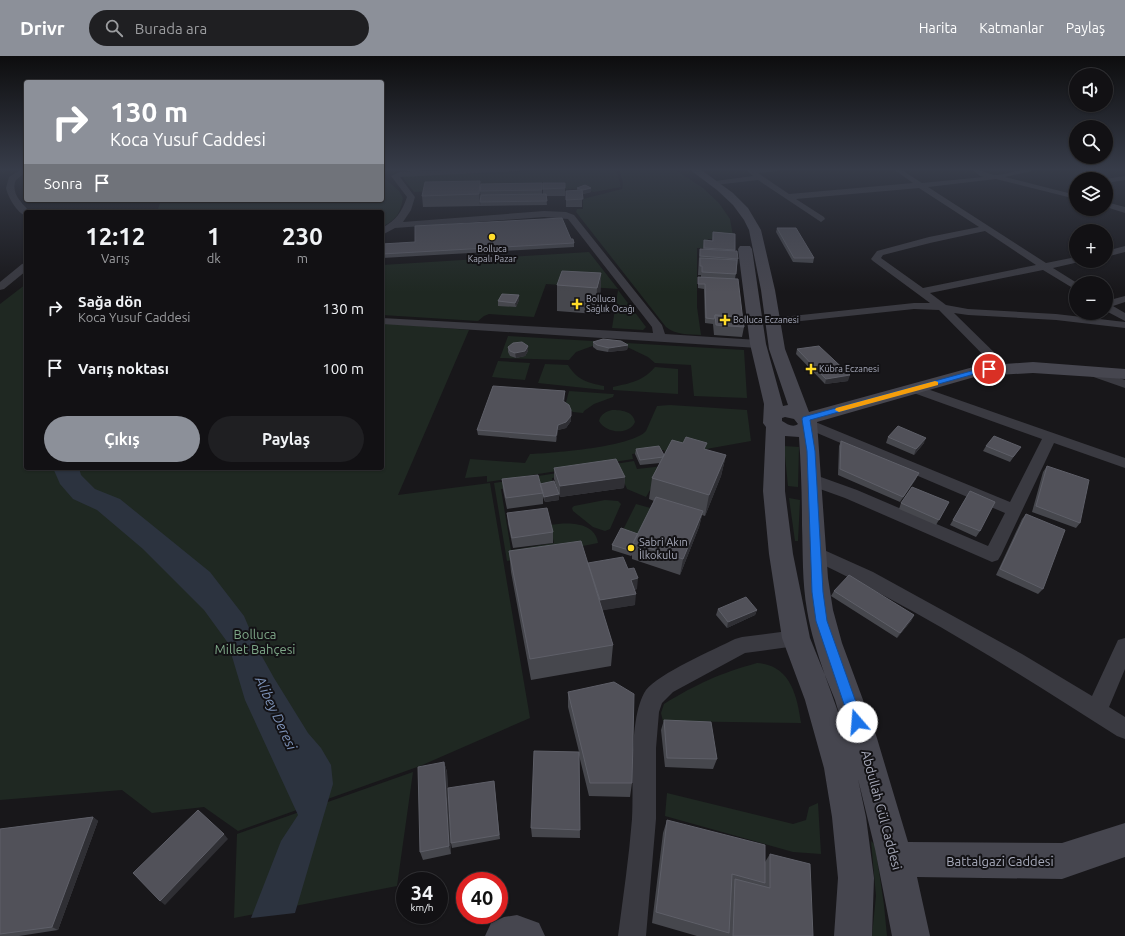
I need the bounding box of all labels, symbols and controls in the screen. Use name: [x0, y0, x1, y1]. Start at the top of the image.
search box: [89, 10, 369, 46]
text: Drivr: [20, 17, 65, 39]
icon: search: [103, 17, 125, 39]
text: Burada ara: [135, 20, 207, 37]
text: Harita: [919, 20, 957, 36]
text: Katmanlar: [979, 20, 1044, 36]
text: Paylaş: [1066, 20, 1105, 36]
map controls: [1069, 68, 1113, 320]
button: sound: [1069, 68, 1113, 112]
icon: right: [44, 96, 96, 148]
text: 130 m: [110, 96, 188, 127]
button: search: [1069, 120, 1113, 164]
text: Koca Yusuf Caddesi: [110, 129, 266, 149]
icon: arrive: [91, 172, 113, 194]
button: layers: [1069, 172, 1113, 216]
text: Sonra: [44, 175, 83, 192]
text: 12:12: [85, 223, 145, 250]
text: 1: [207, 223, 220, 250]
text: 230: [282, 223, 323, 250]
button: +: [1069, 224, 1113, 268]
marker: Bolluca Kapalı Pazar: [487, 232, 497, 242]
place label: Bolluca Kapalı Pazar: [468, 244, 517, 264]
text: Varış: [101, 251, 130, 265]
text: dk: [207, 251, 221, 265]
text: m: [297, 251, 308, 265]
button: −: [1069, 276, 1113, 320]
text: Sağa dön: [78, 293, 142, 310]
place label: Bolluca Sağlık Ocağı: [586, 294, 635, 314]
icon: right: [44, 297, 66, 319]
marker: Bolluca Sağlık Ocağı: [571, 298, 583, 310]
text: 130 m: [322, 300, 364, 317]
text: Koca Yusuf Caddesi: [78, 310, 191, 324]
marker: Bolluca Eczanesi: [720, 315, 730, 325]
place label: Bolluca Eczanesi: [733, 315, 799, 325]
pin: [972, 352, 1006, 386]
icon: arrive: [44, 357, 66, 379]
icon: arrive: [978, 358, 1000, 380]
text: Varış noktası: [78, 360, 169, 377]
text: 100 m: [322, 360, 364, 377]
marker: Kübra Eczanesi: [806, 364, 816, 374]
place label: Kübra Eczanesi: [819, 364, 879, 374]
button: Çıkış: [44, 416, 200, 462]
button: Paylaş: [208, 416, 364, 462]
place label: Sabri Akın İlkokulu: [639, 536, 688, 561]
marker: Sabri Akın İlkokulu: [626, 543, 636, 553]
park label: Bolluca Millet Bahçesi: [215, 627, 295, 656]
water label: Alibey Deresi: [252, 673, 300, 753]
position arrow: [836, 701, 878, 743]
street label: Abdullah Gül Caddesi: [859, 749, 905, 871]
street label: Battalgazi Caddesi: [946, 854, 1054, 868]
speed limit sign: 40: [456, 872, 508, 924]
text: 34: [411, 881, 433, 904]
text: km/h: [410, 902, 434, 913]

